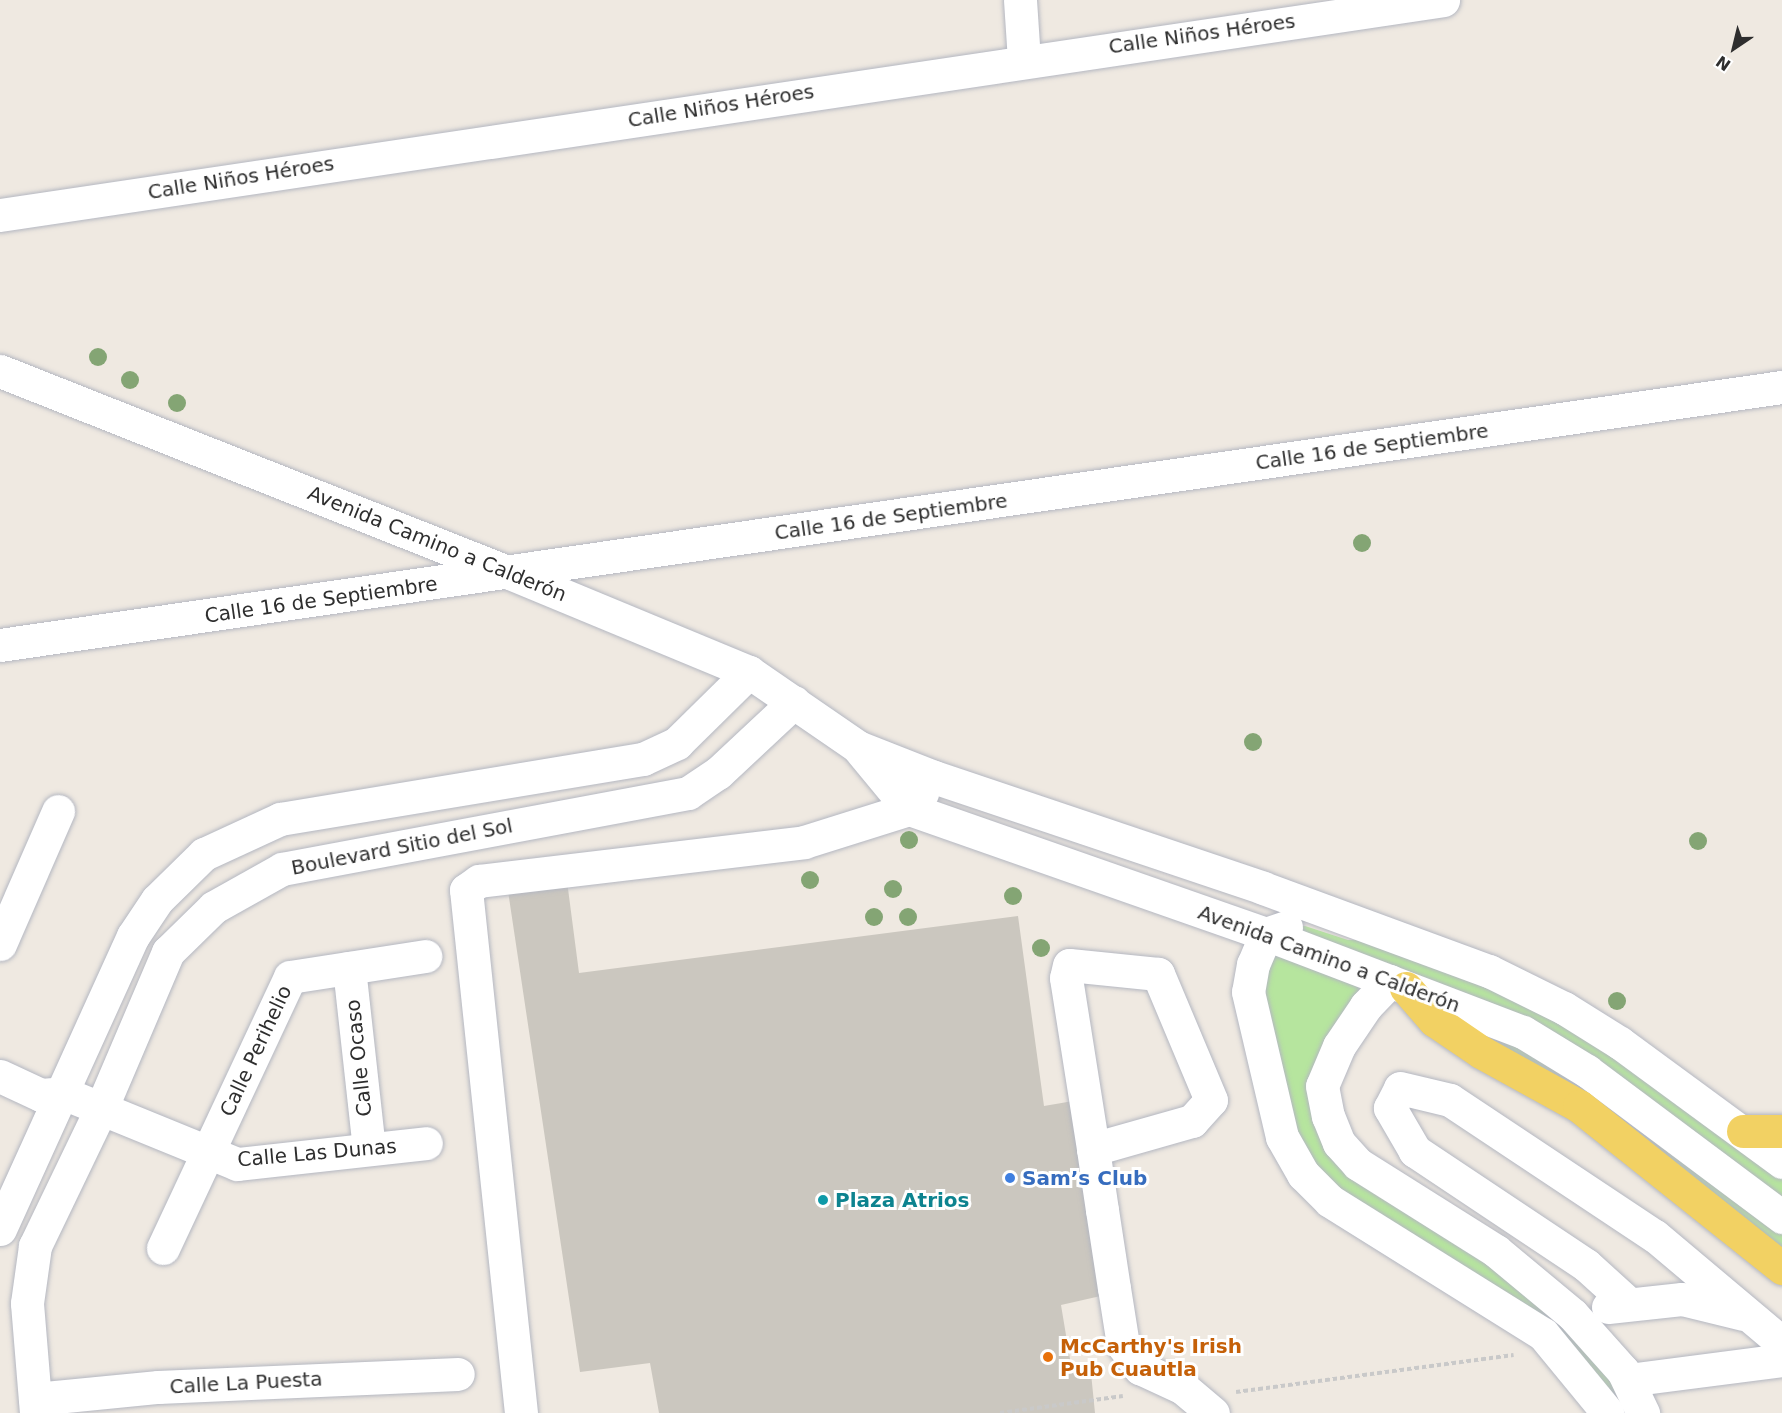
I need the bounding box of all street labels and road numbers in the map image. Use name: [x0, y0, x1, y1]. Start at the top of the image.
street label: Calle Niños Héroes: [1107, 9, 1297, 59]
street label: Calle Niños Héroes: [626, 79, 816, 133]
street label: Calle Niños Héroes: [146, 151, 336, 205]
street label: Calle 16 de Septiembre: [1254, 419, 1490, 475]
street label: Avenida Camino a Calderón: [304, 481, 570, 607]
street label: Calle 16 de Septiembre: [773, 489, 1009, 545]
street label: Calle 16 de Septiembre: [203, 572, 439, 628]
street label: Boulevard Sitio del Sol: [289, 814, 515, 880]
street label: Avenida Camino a Calderón: [1195, 900, 1463, 1018]
street label: Calle Perihelio: [215, 982, 297, 1120]
street label: Calle Ocaso: [341, 998, 377, 1118]
street label: Calle Las Dunas: [236, 1134, 398, 1172]
street label: Calle La Puesta: [169, 1367, 323, 1399]

